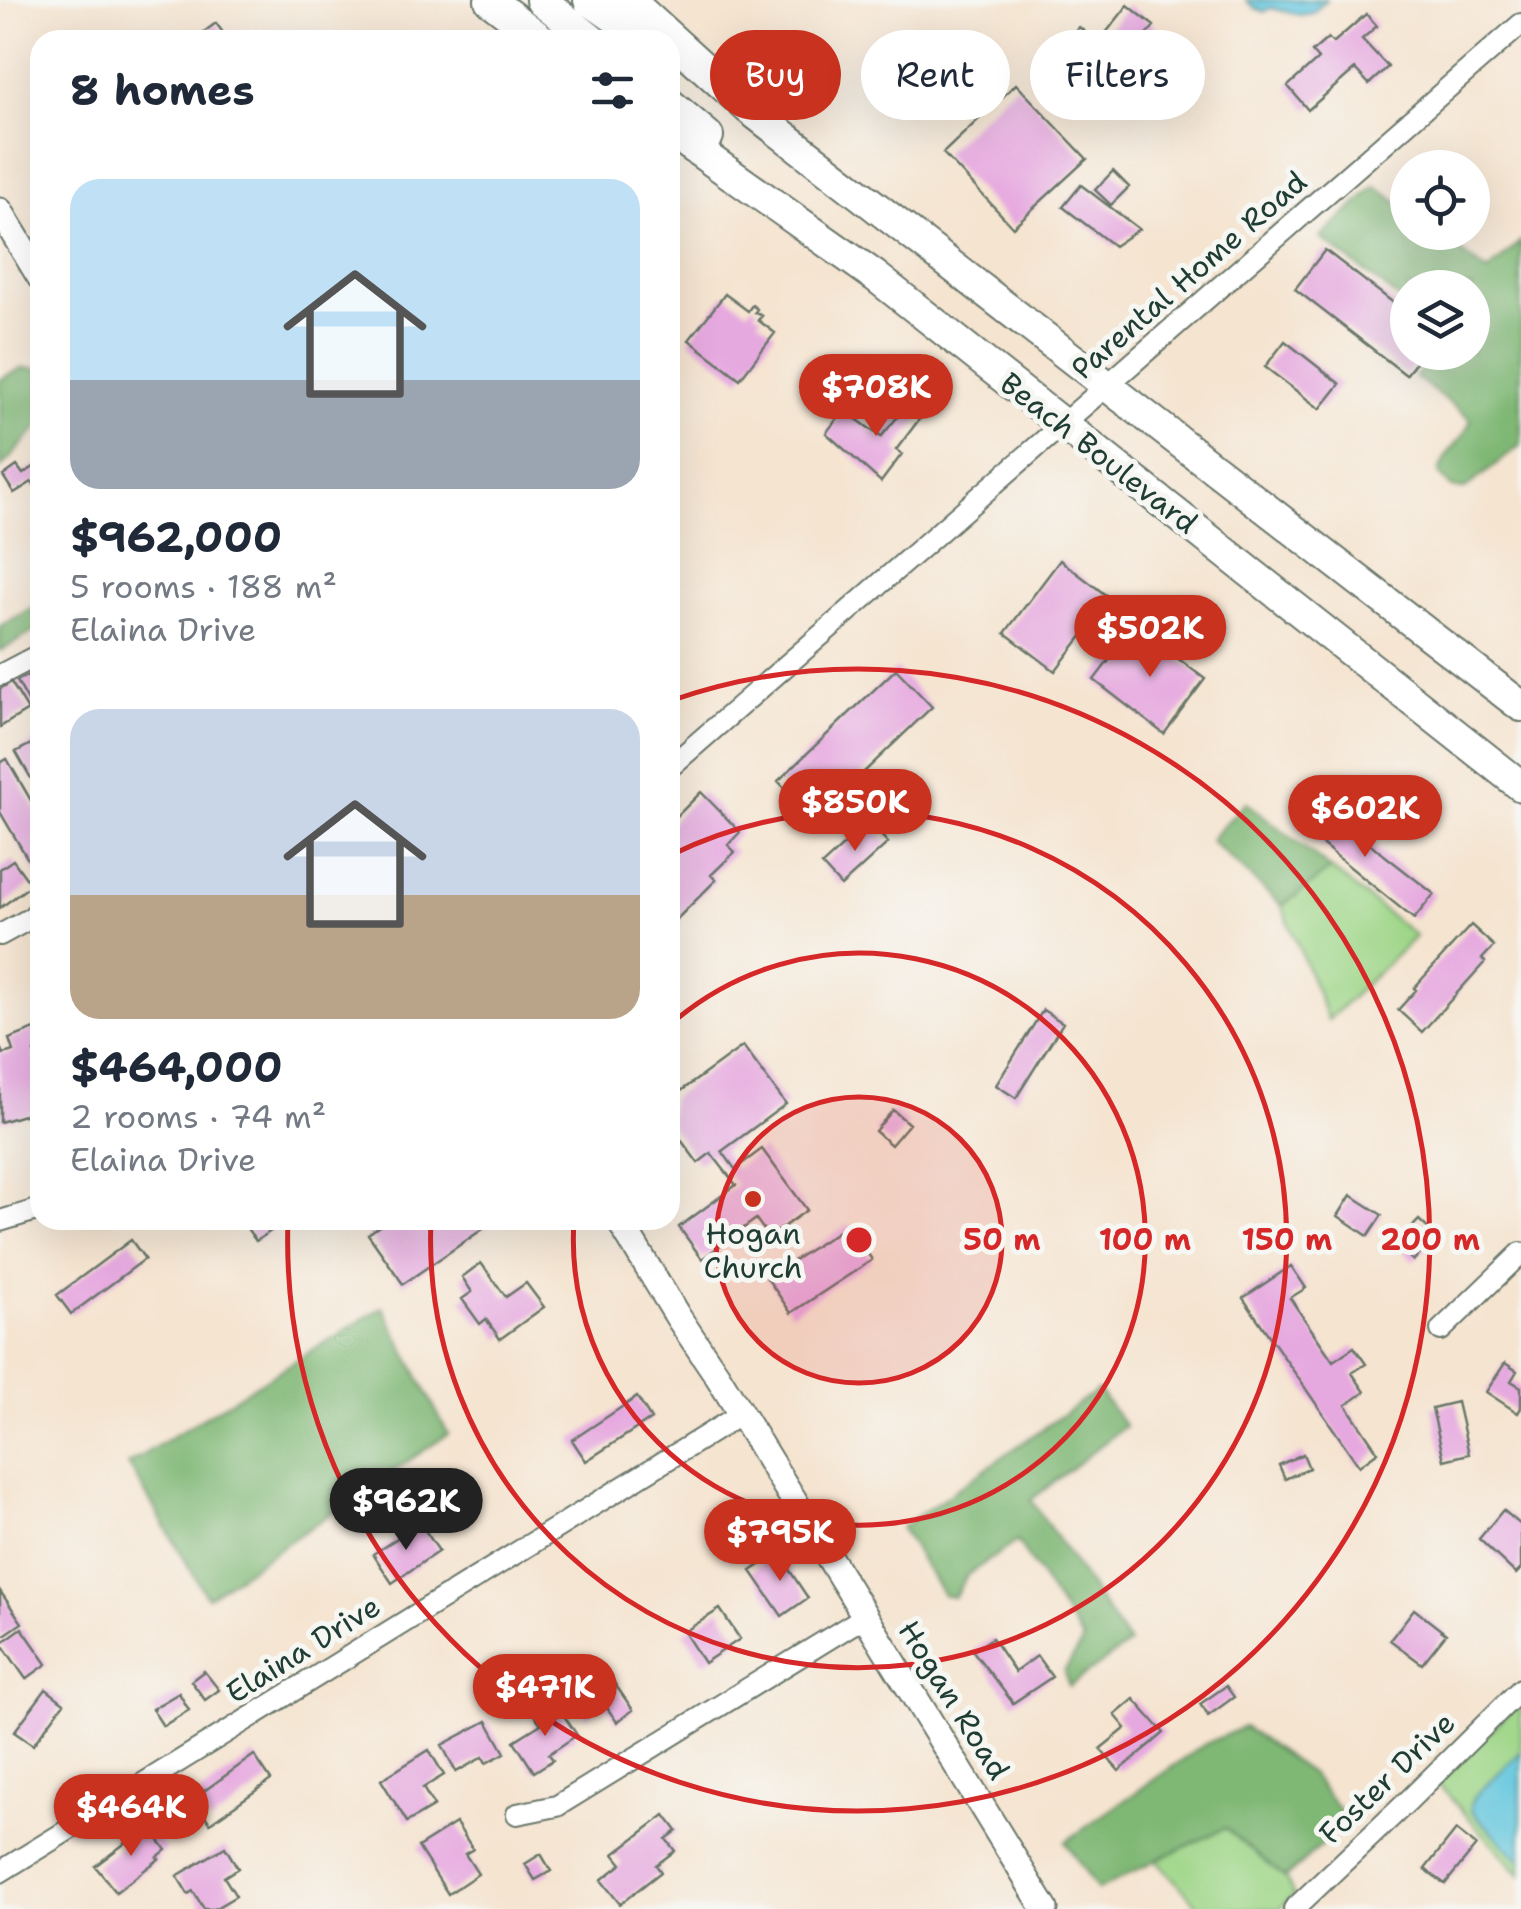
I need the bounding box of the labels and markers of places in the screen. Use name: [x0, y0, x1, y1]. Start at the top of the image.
pin: $708K: [806, 354, 946, 439]
pin: $502K: [1080, 595, 1220, 680]
pin: $850K: [785, 769, 925, 854]
pin: $602K: [1295, 775, 1435, 860]
marker: Hogan Church: [742, 1188, 764, 1210]
place label: Hogan Church: [703, 1213, 803, 1288]
centre of rings: [841, 1222, 877, 1258]
pin: $962K: [336, 1468, 476, 1553]
pin: $795K: [710, 1499, 850, 1584]
pin: $471K: [475, 1654, 615, 1739]
pin: $464K: [61, 1774, 201, 1859]

